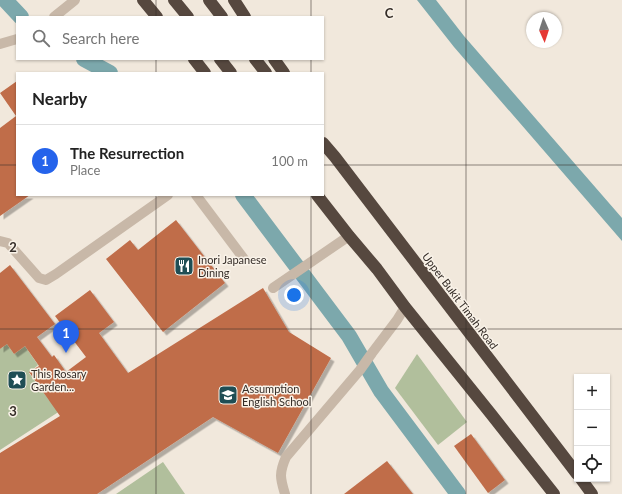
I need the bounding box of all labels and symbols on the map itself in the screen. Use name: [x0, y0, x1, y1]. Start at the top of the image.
text: C: [385, 5, 394, 21]
north arrow: [526, 12, 562, 48]
text: 2: [9, 239, 17, 255]
street label: Upper Bukit Timah Road: [420, 250, 501, 351]
place label: Inori Japanese Dining: [198, 253, 267, 279]
restaurant icon: Inori Japanese Dining: [173, 255, 195, 277]
your location: [284, 285, 304, 305]
pin: 1: [53, 320, 79, 353]
place label: This Rosary Garden...: [31, 367, 87, 393]
place icon: This Rosary Garden...: [6, 369, 28, 391]
place label: Assumption English School: [242, 382, 311, 408]
school or university icon: Assumption English School: [217, 384, 239, 406]
text: 3: [9, 403, 17, 419]

